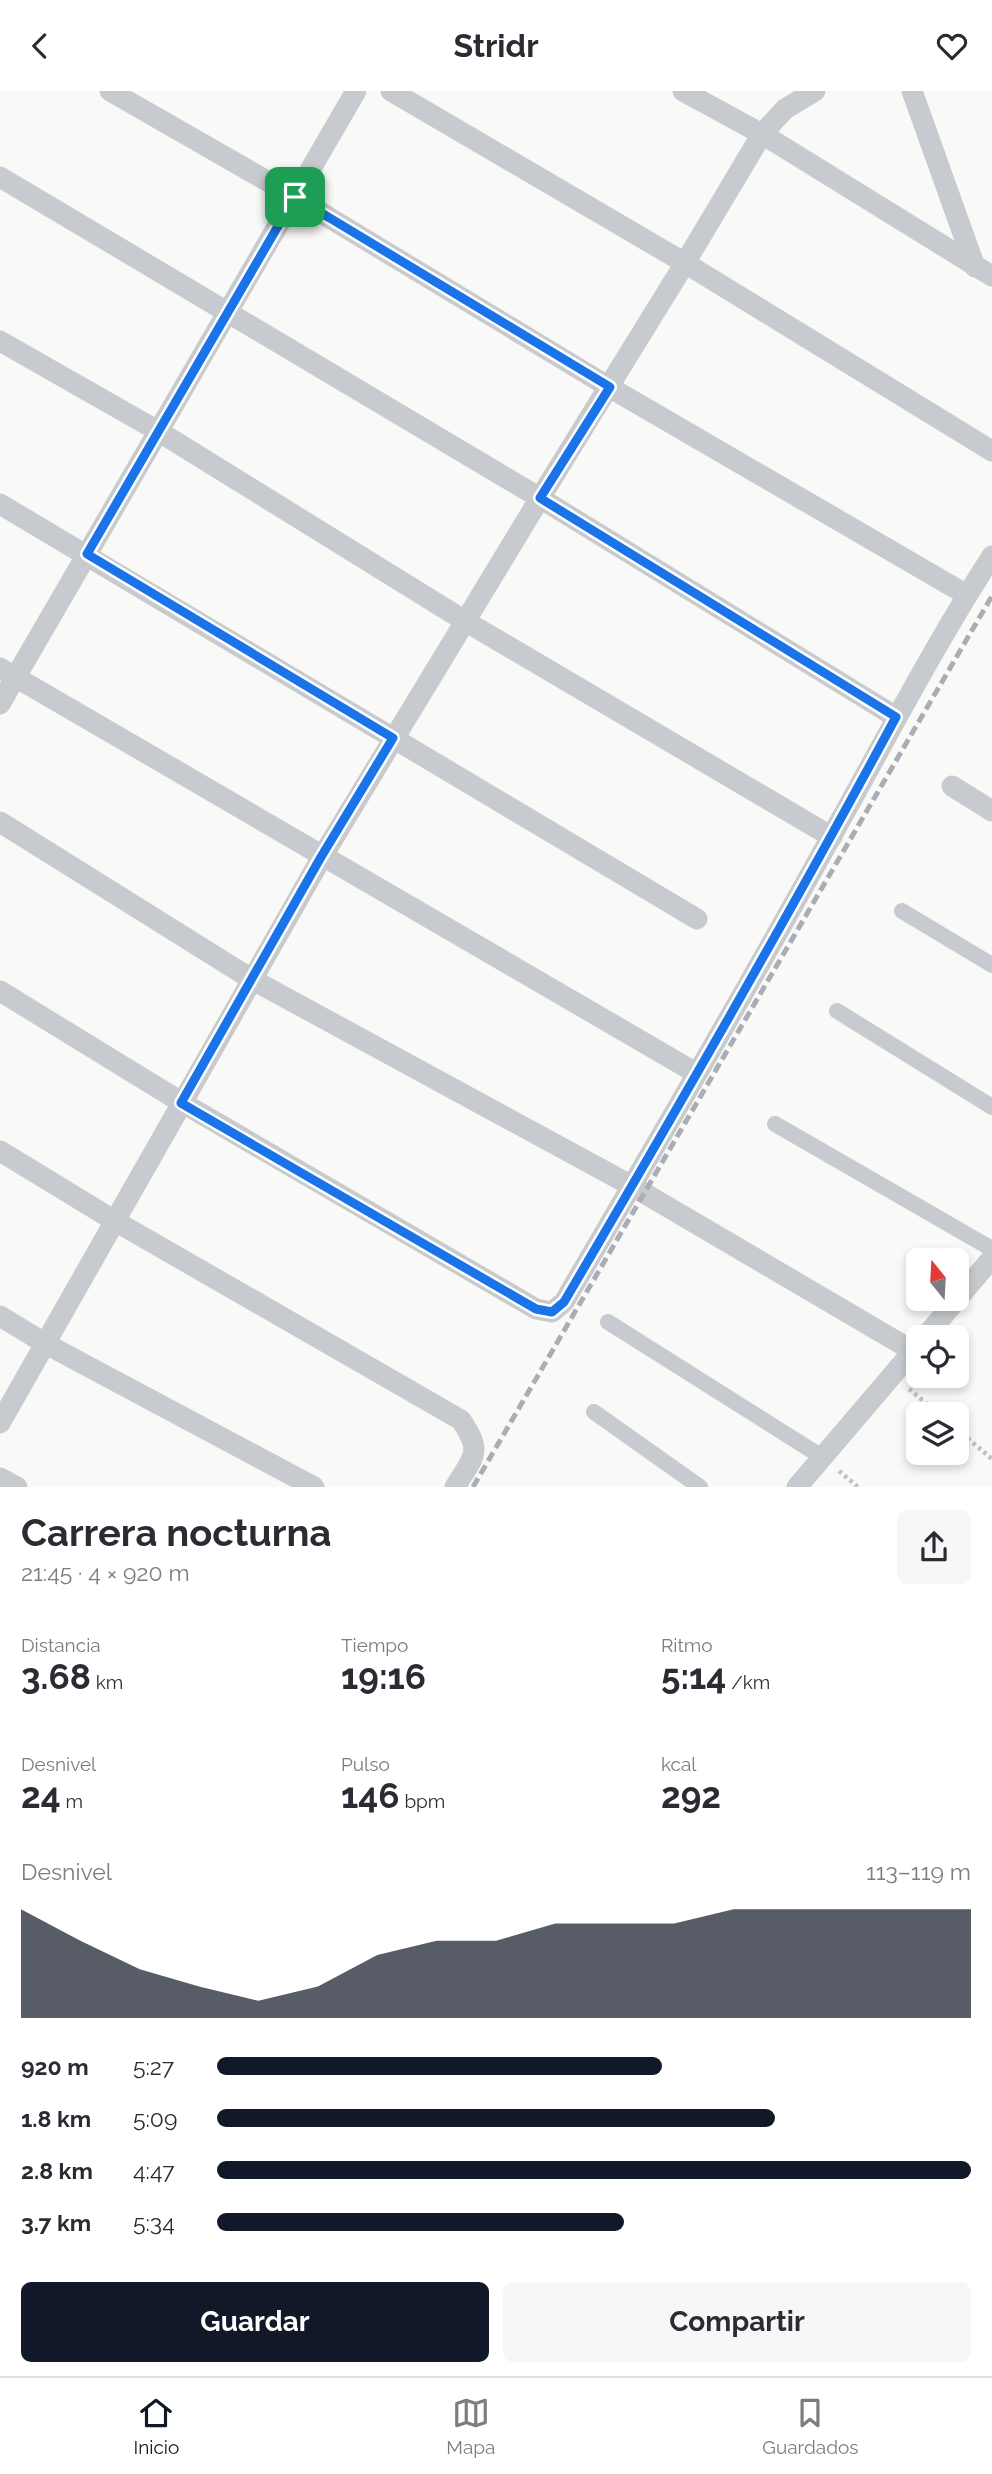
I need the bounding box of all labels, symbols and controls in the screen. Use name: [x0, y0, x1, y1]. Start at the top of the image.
icon: back: [21, 27, 59, 65]
text: Stridr: [453, 27, 539, 64]
icon: heart: [933, 27, 971, 65]
pin: [265, 167, 325, 227]
icon: arrive: [276, 178, 314, 216]
north arrow: [906, 1248, 970, 1311]
map controls: [906, 1248, 969, 1465]
button: locate: [906, 1325, 969, 1388]
button: layers: [906, 1402, 969, 1465]
text: Carrera nocturna: [21, 1510, 331, 1555]
button: share: [897, 1510, 971, 1584]
text: 21:45 · 4 × 920 m: [21, 1559, 190, 1586]
text: Distancia: [21, 1634, 101, 1656]
text: Tiempo: [341, 1634, 408, 1656]
text: Ritmo: [661, 1634, 713, 1656]
text: 3.68: [21, 1656, 91, 1697]
text: 19:16: [341, 1656, 426, 1697]
text: 5:14: [661, 1656, 726, 1697]
text: km: [91, 1671, 123, 1693]
text: /km: [726, 1671, 770, 1693]
text: Desnivel: [21, 1753, 96, 1775]
text: Pulso: [341, 1753, 390, 1775]
text: kcal: [661, 1753, 697, 1775]
text: 24: [21, 1775, 61, 1816]
text: 146: [341, 1775, 400, 1816]
text: 292: [661, 1775, 721, 1816]
text: m: [61, 1790, 83, 1812]
text: bpm: [400, 1790, 445, 1812]
text: Desnivel: [21, 1858, 112, 1885]
text: 113–119 m: [866, 1858, 971, 1885]
text: 920 m: [21, 2053, 89, 2080]
text: 5:27: [133, 2053, 174, 2080]
text: 1.8 km: [21, 2105, 91, 2132]
text: 5:09: [133, 2105, 177, 2132]
text: 2.8 km: [21, 2157, 93, 2184]
text: 4:47: [133, 2157, 175, 2184]
text: 3.7 km: [21, 2209, 91, 2236]
text: 5:34: [133, 2209, 175, 2236]
button: Guardar: [21, 2282, 489, 2362]
button: Compartir: [503, 2282, 971, 2362]
tab: Inicio: [134, 2394, 179, 2458]
tab: Mapa: [446, 2394, 495, 2458]
tab: Guardados: [762, 2394, 858, 2458]

